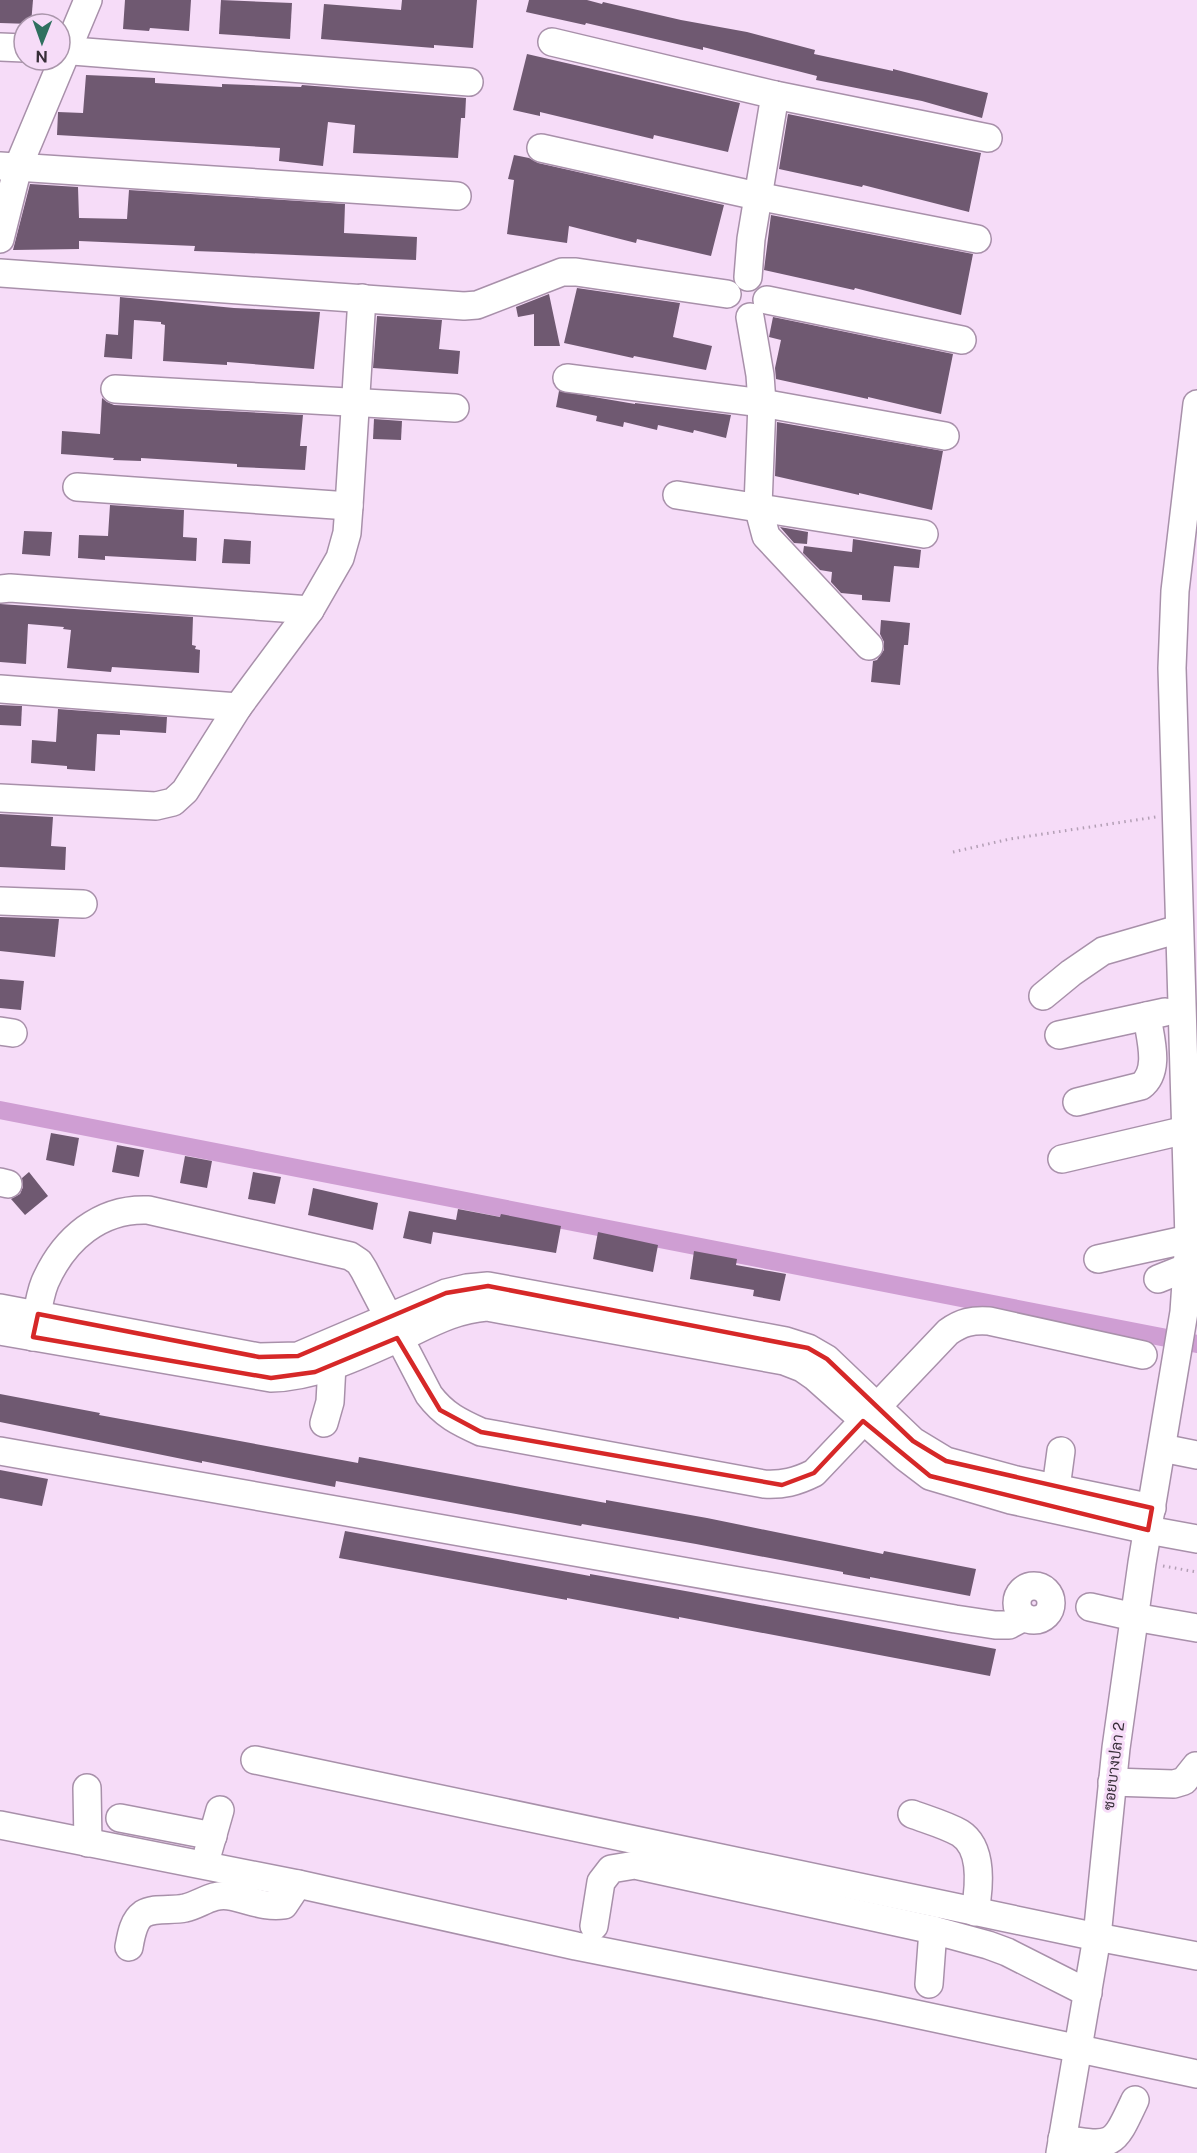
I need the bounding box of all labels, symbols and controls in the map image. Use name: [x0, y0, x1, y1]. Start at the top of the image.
north arrow: [12, 12, 72, 72]
text: N: [35, 47, 48, 66]
street label: ซอยบางปลา 2: [1100, 1721, 1127, 1811]

